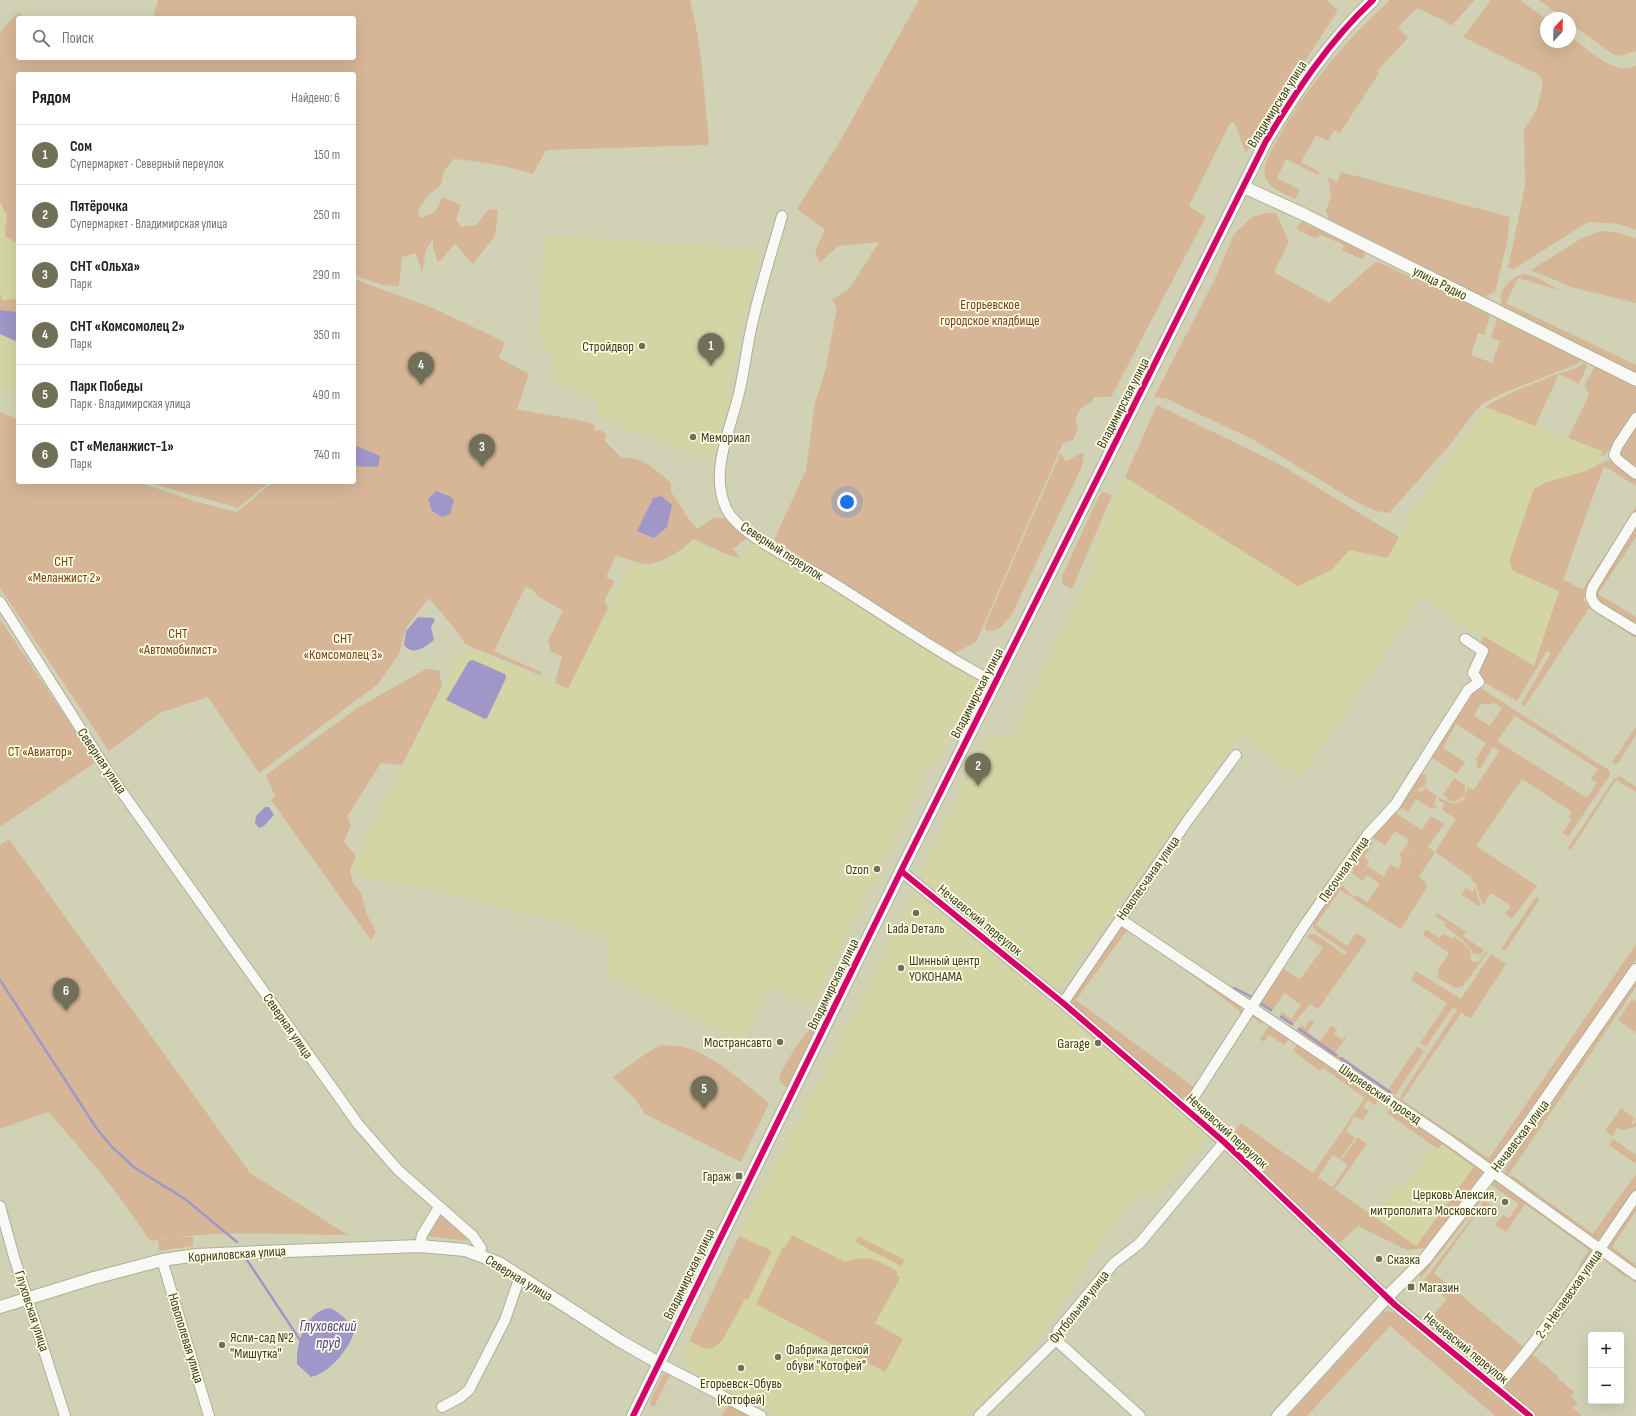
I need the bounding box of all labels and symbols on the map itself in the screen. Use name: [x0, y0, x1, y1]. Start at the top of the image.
north arrow: [1540, 12, 1576, 48]
street label: Владимирская улица: [1244, 57, 1310, 151]
street label: улица Радио: [1410, 262, 1470, 304]
park label: Егорьевское городское кладбище: [940, 296, 1040, 329]
pin: 1: [698, 333, 724, 366]
place label: Стройдвор: [582, 338, 634, 355]
marker: Стройдвор: [637, 341, 647, 351]
pin: 4: [408, 352, 434, 385]
street label: Владимирская улица: [1093, 355, 1153, 451]
place label: Мемориал: [701, 429, 750, 446]
marker: Мемориал: [688, 432, 698, 442]
pin: 3: [469, 434, 495, 467]
your location: [837, 492, 857, 512]
street label: Северный переулок: [737, 518, 827, 584]
park label: СНТ «Меланжист 2»: [27, 553, 101, 586]
park label: СНТ «Автомобилист»: [138, 625, 218, 658]
park label: СНТ «Комсомолец 3»: [303, 630, 383, 663]
street label: Владимирская улица: [947, 645, 1007, 741]
street label: Северная улица: [74, 725, 130, 797]
park label: СТ «Авиатор»: [8, 743, 72, 760]
pin: 2: [965, 753, 991, 786]
street label: Новопесчаная улица: [1113, 833, 1183, 923]
street label: Песочная улица: [1315, 833, 1373, 905]
place label: Ozon: [845, 861, 869, 878]
marker: Ozon: [872, 864, 882, 874]
street label: Нечаевский переулок: [934, 881, 1026, 960]
marker: Lada Dеталь: [911, 908, 921, 918]
place label: Lada Dеталь: [887, 920, 945, 937]
street label: Владимирская улица: [804, 936, 862, 1032]
place label: Шинный центр YOKOHAMA: [909, 952, 980, 985]
marker: Шинный центр YOKOHAMA: [896, 963, 906, 973]
pin: 6: [53, 978, 79, 1011]
street label: Северная улица: [259, 990, 317, 1062]
place label: Мострансавто: [704, 1034, 772, 1051]
place label: Garage: [1057, 1035, 1090, 1052]
marker: Мострансавто: [775, 1037, 785, 1047]
marker: Garage: [1093, 1038, 1103, 1048]
street label: Ширяевский проезд: [1335, 1060, 1425, 1128]
pin: 5: [691, 1076, 717, 1109]
street label: Нечаевский переулок: [1183, 1090, 1272, 1173]
street label: Нечаевская улица: [1487, 1096, 1553, 1176]
place label: Гараж: [703, 1168, 731, 1185]
marker: Гараж: [734, 1171, 744, 1181]
place label: Церковь Алексия, митрополита Московского: [1370, 1186, 1497, 1219]
marker: Церковь Алексия, митрополита Московского: [1500, 1197, 1510, 1207]
street label: Владимирская улица: [660, 1226, 718, 1322]
street label: Корниловская улица: [188, 1242, 286, 1266]
street label: 2-я Нечаевская улица: [1532, 1246, 1606, 1342]
street label: Северная улица: [482, 1251, 556, 1305]
place label: Сказка: [1387, 1251, 1420, 1268]
marker: Сказка: [1374, 1254, 1384, 1264]
street label: Футбольная улица: [1045, 1267, 1113, 1347]
street label: Глуховская улица: [11, 1268, 53, 1354]
place label: Магазин: [1419, 1279, 1459, 1296]
marker: Магазин: [1406, 1282, 1416, 1292]
street label: Новополевая улица: [164, 1291, 208, 1385]
street label: Нечаевский переулок: [1420, 1309, 1512, 1388]
water label: Глуховский пруд: [300, 1317, 357, 1353]
place label: Ясли-сад №2 "Мишутка": [230, 1329, 294, 1362]
marker: Ясли-сад №2 "Мишутка": [217, 1340, 227, 1350]
place label: Фабрика детской обуви "Котофей": [786, 1341, 869, 1374]
marker: Фабрика детской обуви "Котофей": [773, 1352, 783, 1362]
marker: Егорьевск-Обувь (Котофей): [736, 1363, 746, 1373]
place label: Егорьевск-Обувь (Котофей): [700, 1375, 782, 1408]

